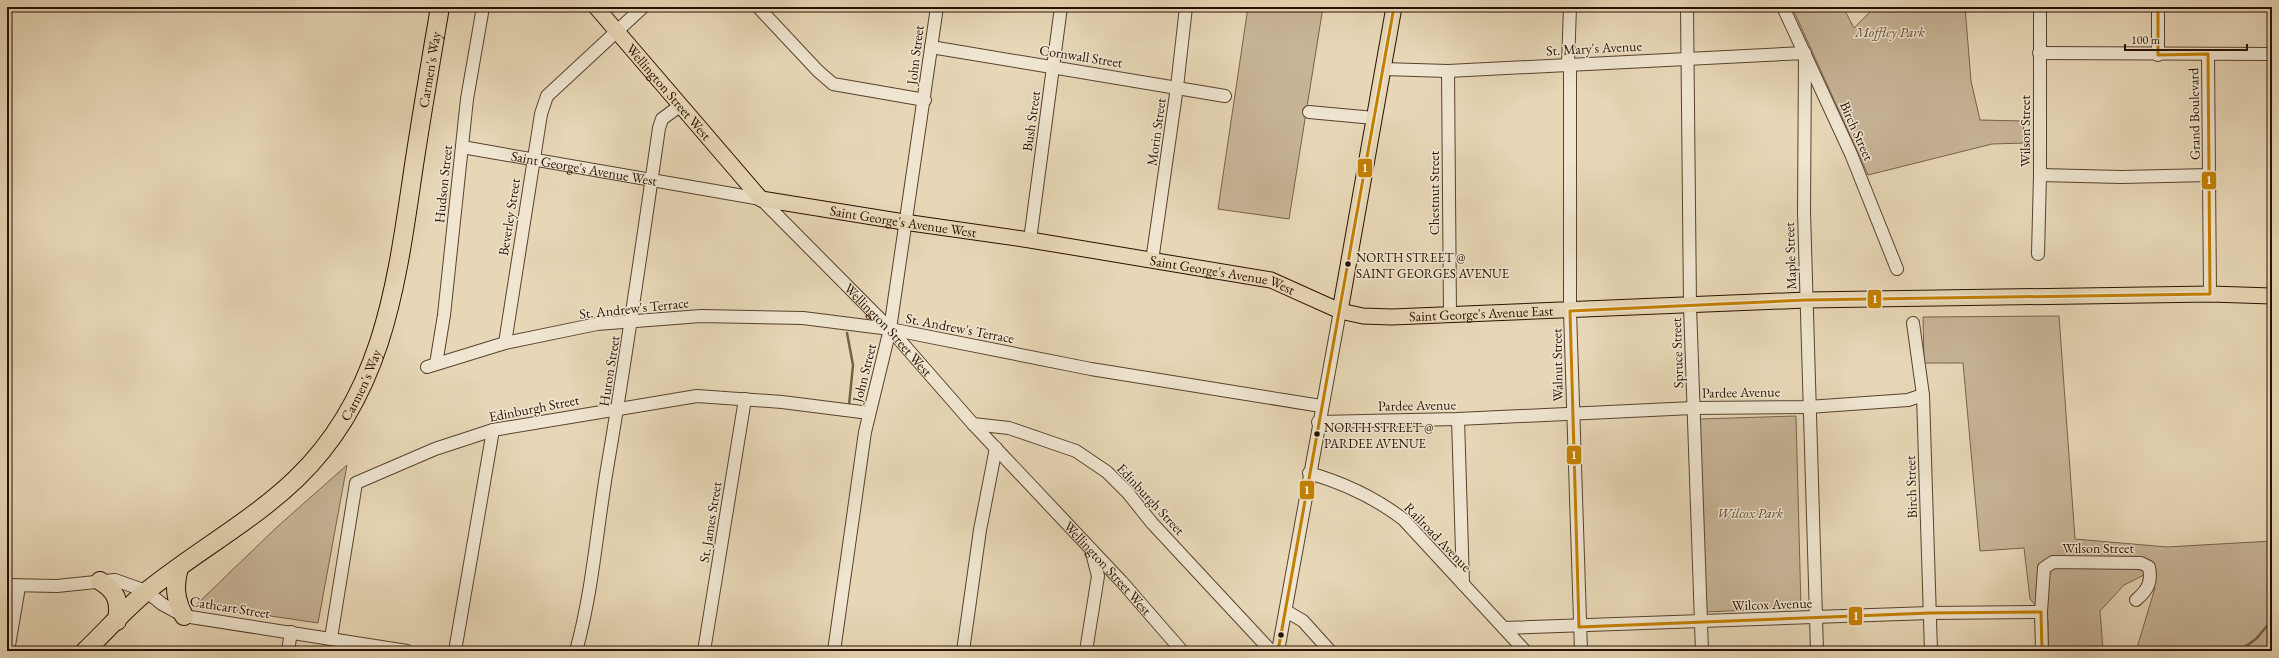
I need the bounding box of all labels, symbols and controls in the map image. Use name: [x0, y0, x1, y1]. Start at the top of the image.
park label: Moffley Park: [1854, 23, 1926, 41]
street label: John Street: [902, 24, 928, 87]
scale bar: [2125, 26, 2247, 52]
street label: Carmen's Way: [414, 29, 445, 109]
text: 100 m: [2131, 32, 2161, 48]
street label: St. Mary's Avenue: [1546, 36, 1643, 59]
street label: Wellington Street West: [623, 40, 716, 144]
street label: Cornwall Street: [1038, 41, 1124, 72]
street label: Grand Boulevard: [2184, 67, 2204, 160]
street label: Bush Street: [1018, 89, 1044, 152]
street label: Wilson Street: [2016, 95, 2034, 167]
street label: Morin Street: [1142, 96, 1170, 167]
street label: Birch Street: [1836, 99, 1878, 164]
street label: Hudson Street: [430, 144, 456, 224]
street label: Saint George's Avenue West: [510, 147, 659, 190]
street label: Chestnut Street: [1425, 150, 1443, 235]
line badge: 1: [1357, 158, 1373, 178]
text: 1: [1362, 161, 1368, 175]
line badge: 1: [2201, 171, 2217, 190]
text: 1: [2206, 173, 2212, 187]
street label: Beverley Street: [494, 176, 524, 257]
street label: Saint George's Avenue West: [829, 201, 978, 241]
street label: Maple Street: [1780, 221, 1800, 290]
place label: NORTH STREET @ SAINT GEORGES AVENUE: [1356, 249, 1509, 282]
street label: Saint George's Avenue West: [1149, 251, 1298, 299]
marker: NORTH STREET @ SAINT GEORGES AVENUE: [1343, 259, 1353, 269]
street label: Wellington Street West: [840, 279, 937, 381]
line badge: 1: [1867, 289, 1882, 309]
text: 1: [1872, 292, 1878, 306]
street label: St. Andrew's Terrace: [578, 293, 690, 323]
street label: Saint George's Avenue East: [1409, 301, 1554, 325]
street label: St. Andrew's Terrace: [904, 309, 1016, 347]
street label: Spruce Street: [1667, 317, 1687, 388]
street label: Walnut Street: [1547, 328, 1567, 402]
street label: Huron Street: [595, 334, 624, 408]
street label: John Street: [848, 341, 880, 405]
street label: Carmen's Way: [336, 346, 385, 424]
street label: Pardee Avenue: [1702, 382, 1781, 402]
street label: Edinburgh Street: [487, 390, 581, 426]
street label: Pardee Avenue: [1378, 395, 1457, 415]
place label: NORTH STREET @ PARDEE AVENUE: [1324, 419, 1434, 452]
marker: NORTH STREET @ PARDEE AVENUE: [1312, 429, 1322, 439]
line badge: 1: [1566, 445, 1582, 465]
text: 1: [1571, 448, 1577, 462]
street label: Birch Street: [1901, 455, 1921, 519]
street label: Edinburgh Street: [1113, 459, 1189, 539]
street label: St. James Street: [695, 480, 725, 564]
line badge: 1: [1299, 480, 1315, 500]
text: 1: [1304, 483, 1310, 497]
street label: Railroad Avenue: [1400, 499, 1476, 576]
park label: Wilcox Park: [1717, 504, 1784, 522]
street label: Wellington Street West: [1060, 517, 1156, 619]
street label: Wilson Street: [2062, 539, 2134, 557]
street label: Cathcart Street: [189, 592, 272, 622]
street label: Wilcox Avenue: [1732, 594, 1813, 614]
line badge: 1: [1848, 606, 1863, 626]
text: 1: [1853, 609, 1859, 623]
unlabelled marker: [1276, 630, 1286, 640]

